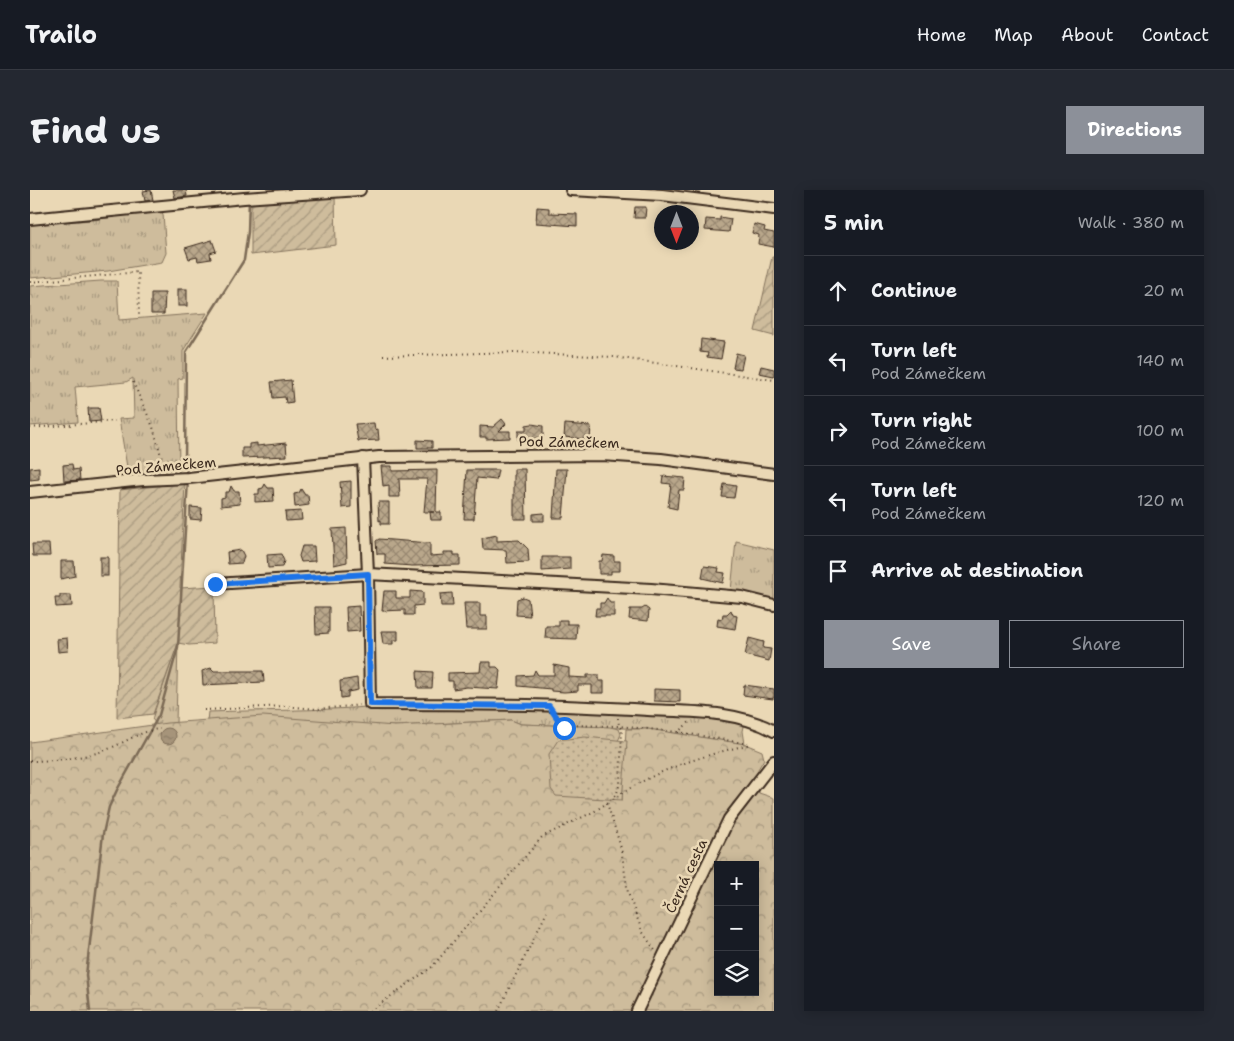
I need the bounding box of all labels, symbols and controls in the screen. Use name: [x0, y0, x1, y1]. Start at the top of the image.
text: Trailo: [25, 19, 97, 51]
text: Home: [917, 23, 966, 47]
text: Map: [994, 23, 1033, 47]
text: About: [1061, 23, 1114, 47]
text: Contact: [1142, 23, 1209, 47]
button: Directions: [1066, 106, 1204, 154]
text: Find us: [30, 107, 161, 154]
north arrow: [654, 205, 699, 250]
text: 5 min: [824, 209, 884, 237]
text: Walk · 380 m: [1078, 212, 1184, 233]
icon: ahead: [824, 277, 852, 305]
text: Continue: [871, 278, 957, 303]
text: 20 m: [1143, 280, 1184, 301]
text: Turn left: [871, 338, 957, 363]
icon: left: [824, 347, 852, 375]
text: 140 m: [1137, 350, 1184, 371]
text: Pod Zámečkem: [871, 363, 986, 384]
text: Turn right: [871, 408, 972, 433]
icon: right: [824, 417, 852, 445]
text: 100 m: [1136, 420, 1184, 441]
street label: Pod Zámečkem: [519, 432, 619, 452]
text: Pod Zámečkem: [871, 433, 986, 454]
street label: Pod Zámečkem: [115, 453, 217, 479]
text: Turn left: [871, 478, 957, 503]
icon: left: [824, 487, 852, 515]
text: 120 m: [1137, 490, 1184, 511]
text: Pod Zámečkem: [871, 503, 986, 524]
icon: arrive: [824, 557, 852, 585]
text: Arrive at destination: [871, 558, 1083, 583]
route end: [204, 573, 227, 596]
button: Save: [824, 620, 999, 668]
button: Share: [1009, 620, 1184, 668]
route start: [553, 717, 576, 740]
street label: Černá cesta: [661, 836, 711, 916]
map controls: [714, 861, 759, 996]
button: +: [714, 861, 759, 906]
button: −: [714, 906, 759, 951]
button: layers: [714, 951, 759, 996]

